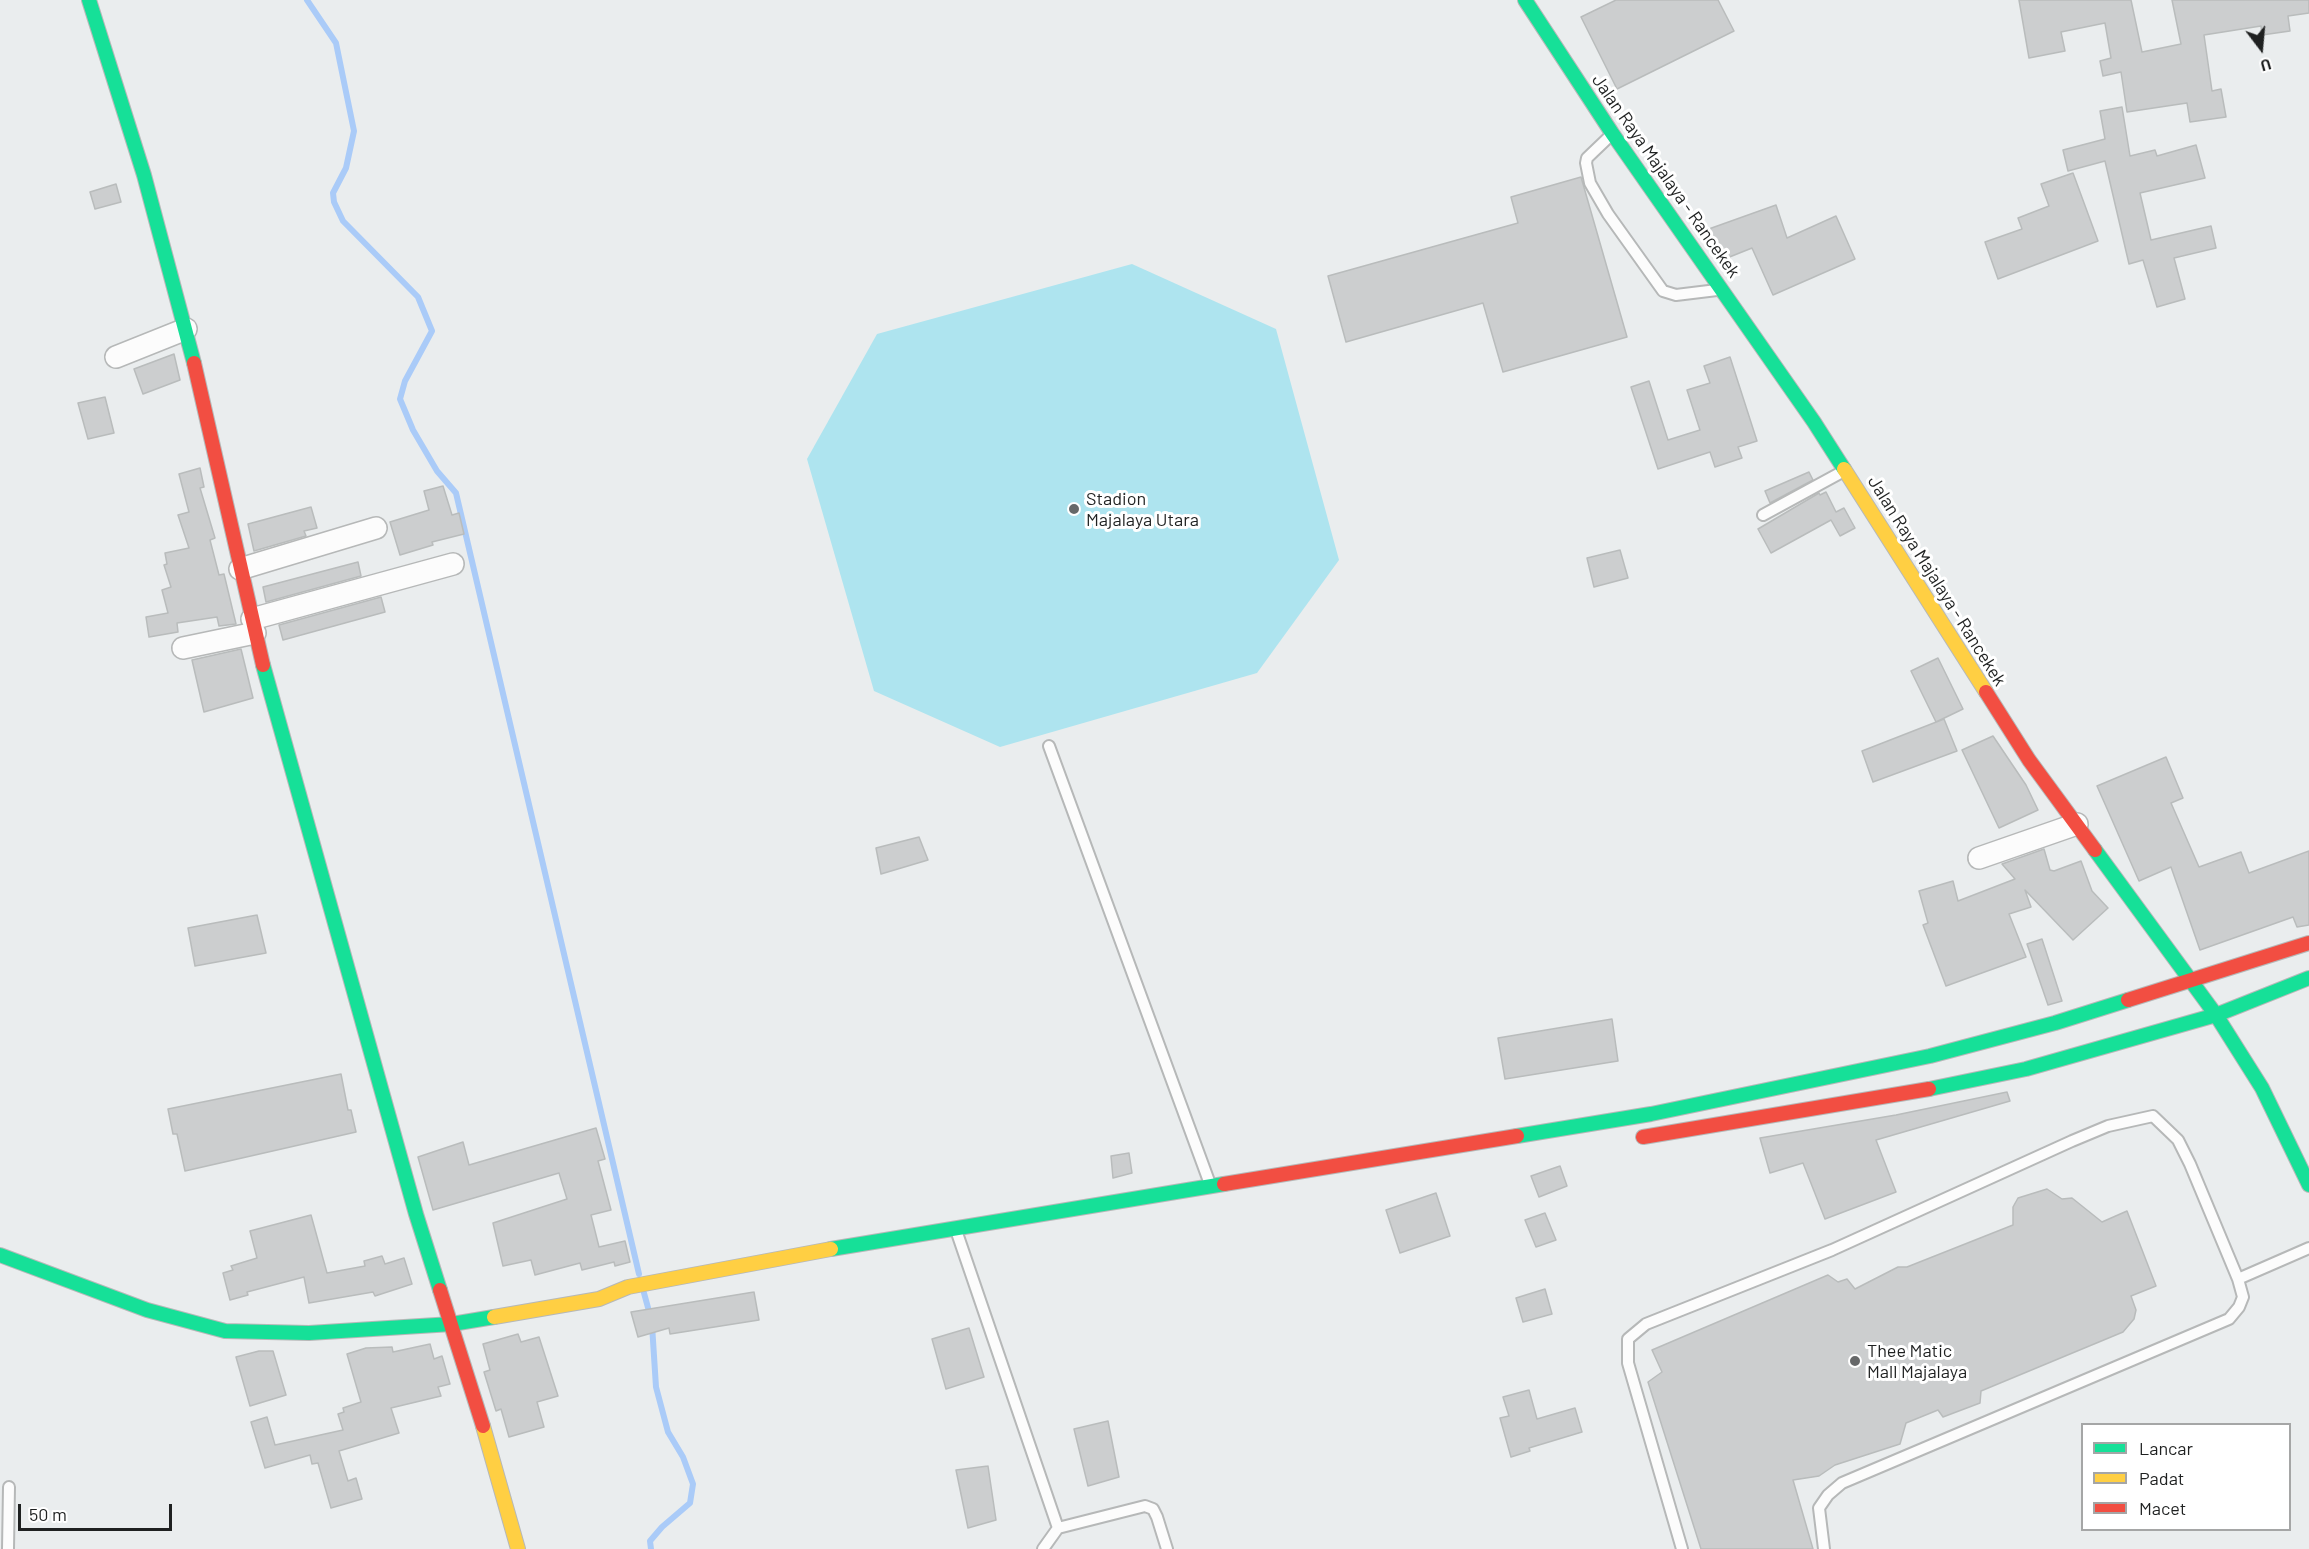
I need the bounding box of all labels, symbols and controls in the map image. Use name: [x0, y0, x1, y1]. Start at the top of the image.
north arrow: [2231, 18, 2291, 78]
text: U: [2259, 55, 2274, 76]
street label: Jalan Raya Majalaya - Rancekek: [1587, 70, 1745, 282]
street label: Jalan Raya Majalaya - Rancekek: [1863, 472, 2011, 690]
place label: Stadion Majalaya Utara: [1086, 488, 1199, 530]
marker: Stadion Majalaya Utara: [1067, 502, 1081, 516]
place label: Thee Matic Mall Majalaya: [1867, 1340, 1967, 1382]
marker: Thee Matic Mall Majalaya: [1848, 1354, 1862, 1368]
legend: [2081, 1423, 2291, 1531]
text: Lancar: [2139, 1437, 2193, 1459]
text: Padat: [2139, 1467, 2184, 1489]
scale bar: [21, 1492, 176, 1530]
text: Macet: [2139, 1497, 2186, 1519]
text: 50 m: [29, 1503, 67, 1525]

